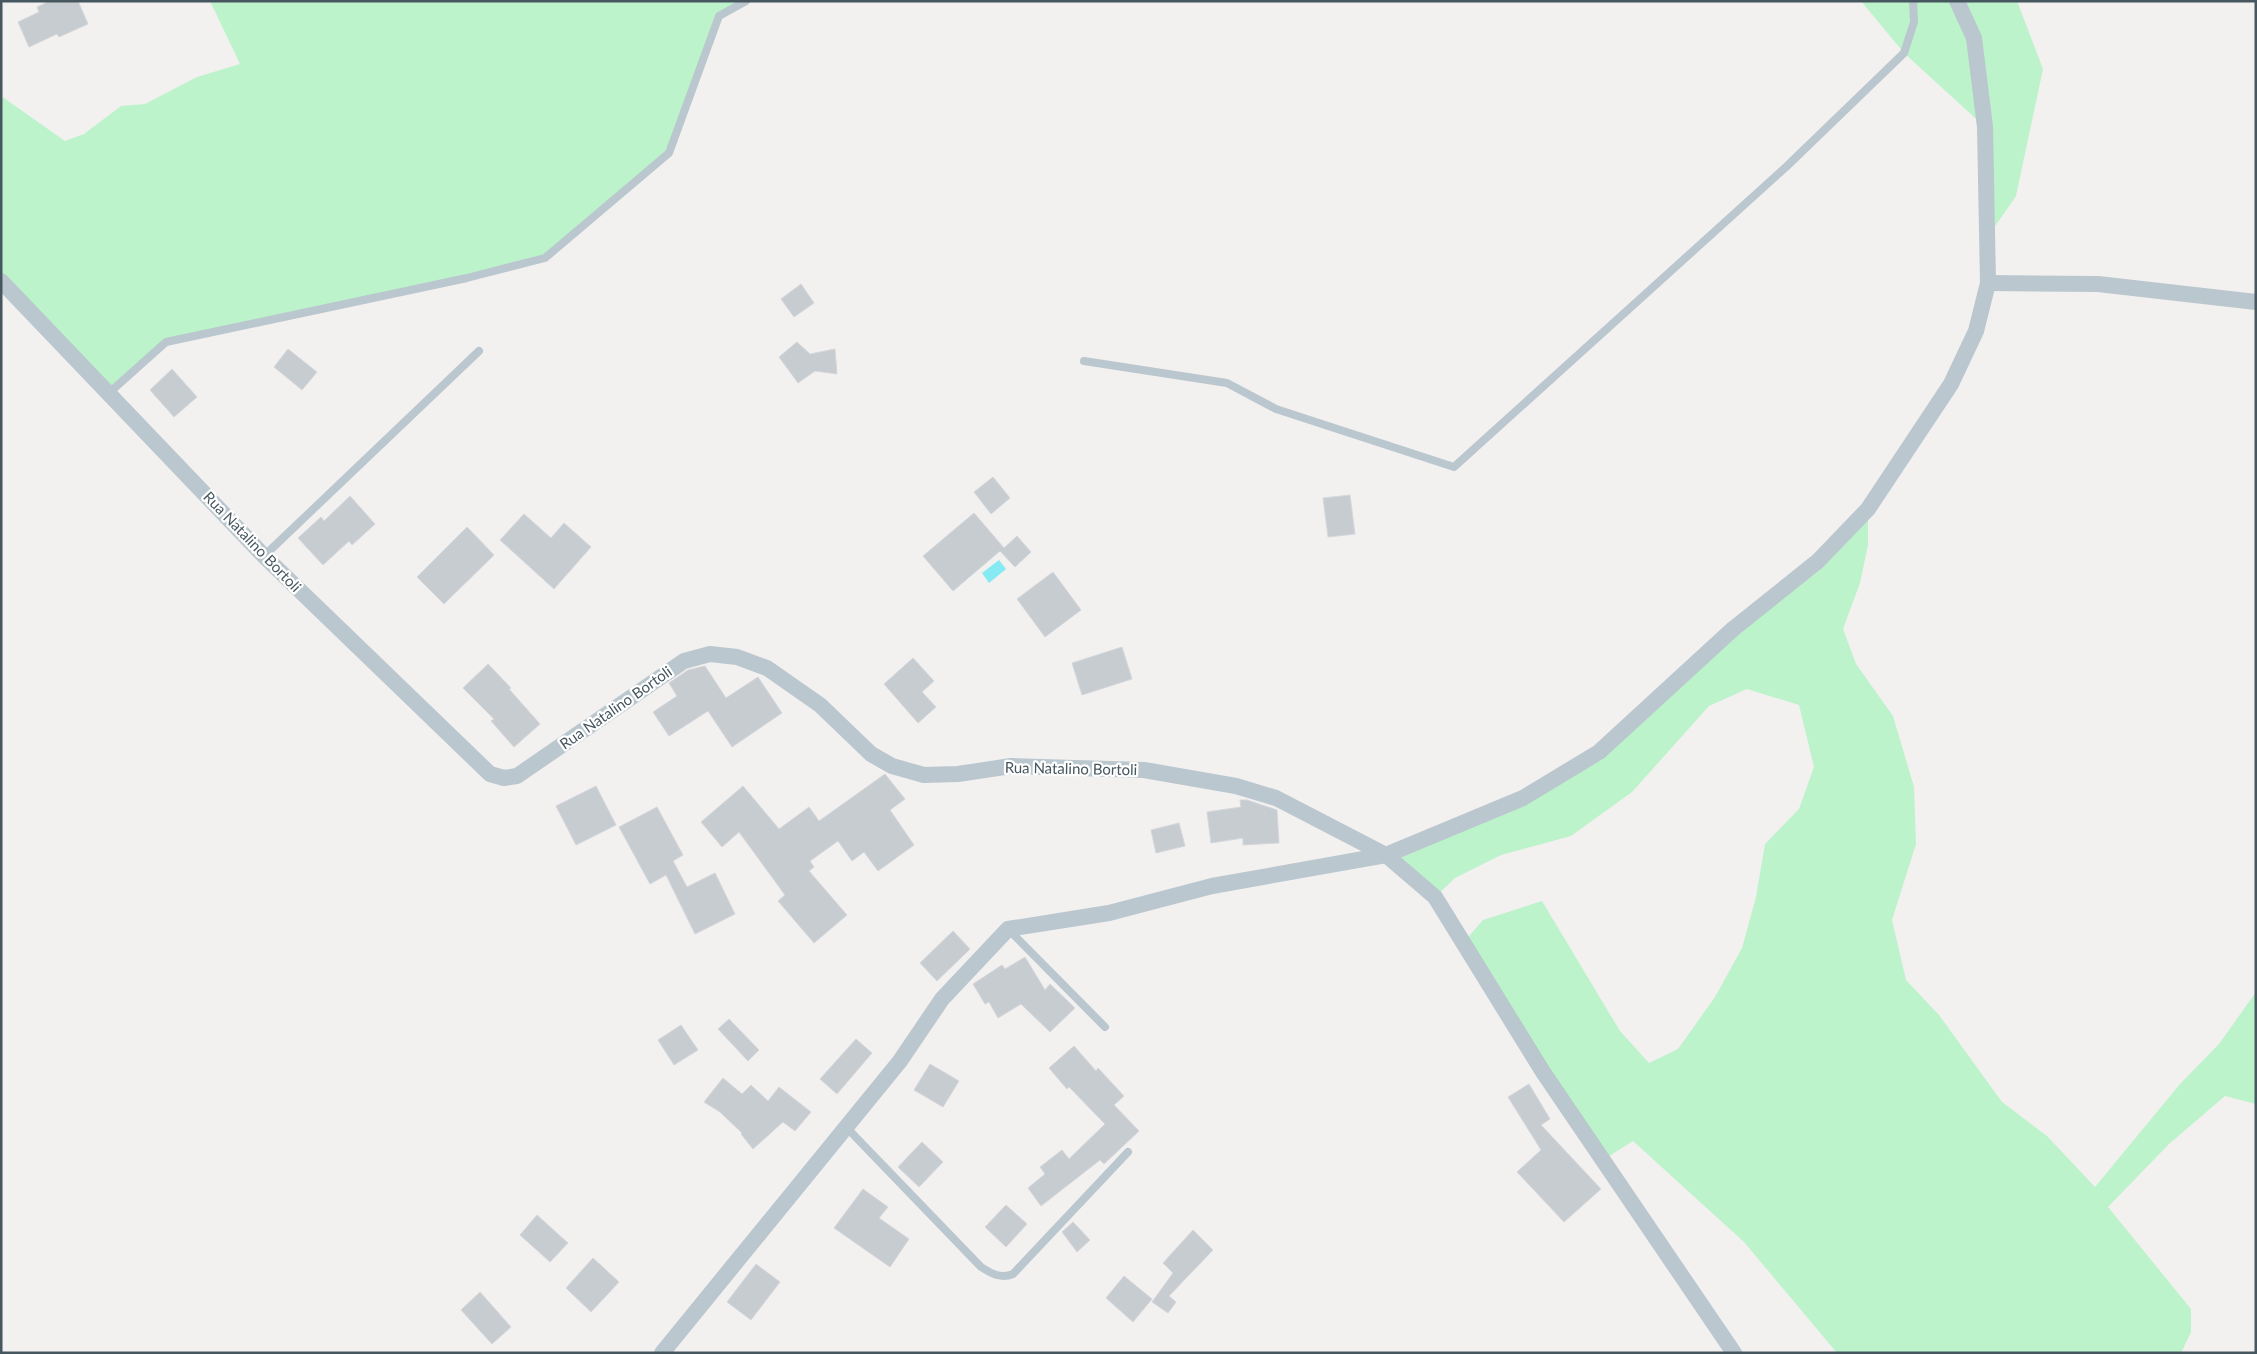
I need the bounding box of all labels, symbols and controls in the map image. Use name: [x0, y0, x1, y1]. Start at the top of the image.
street label: Rua Natalino Bortoli: [200, 487, 305, 595]
street label: Rua Natalino Bortoli: [556, 662, 675, 753]
street label: Rua Natalino Bortoli: [1005, 758, 1137, 778]

